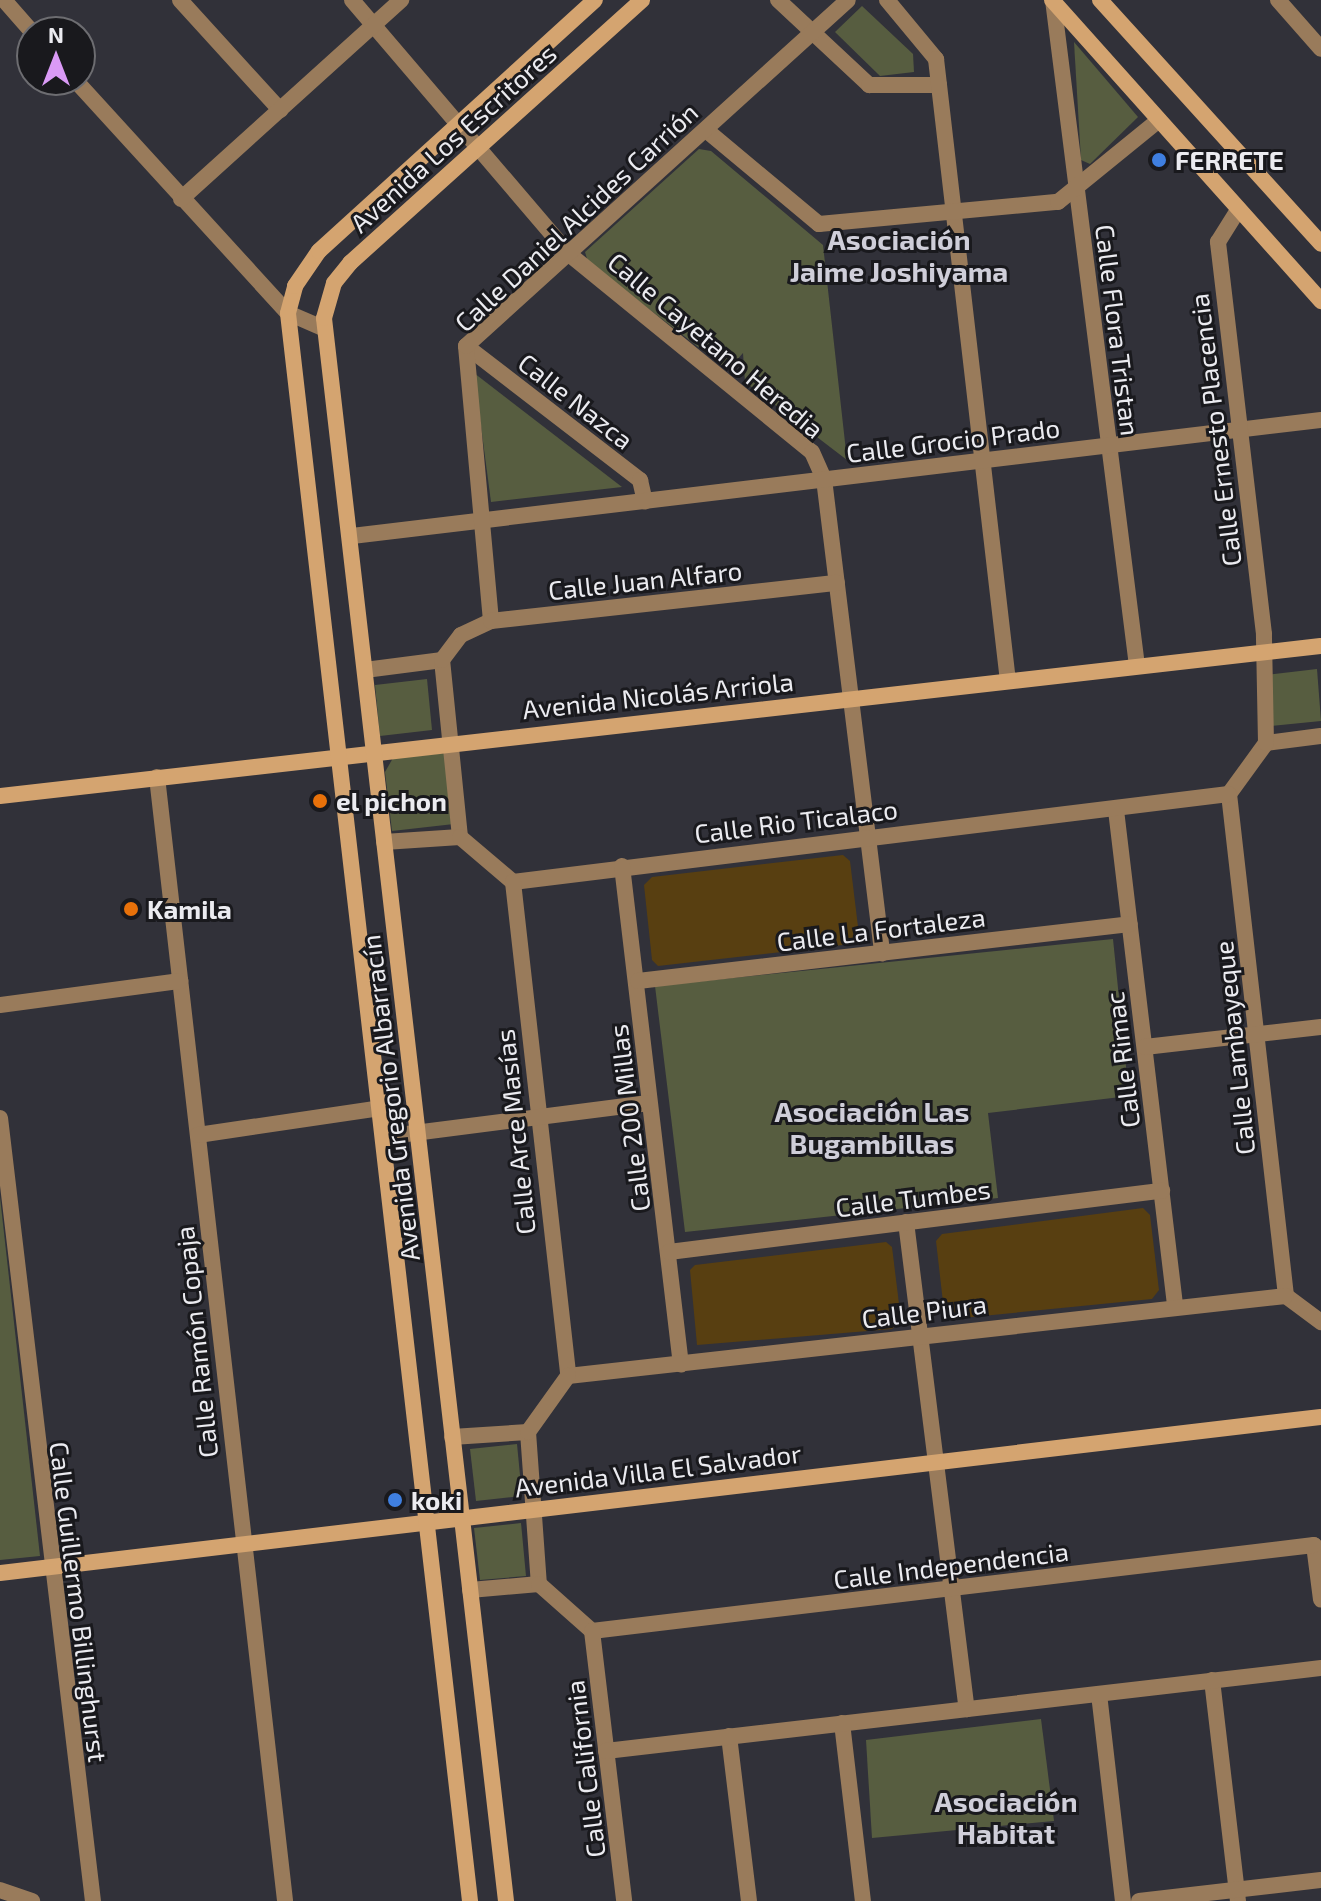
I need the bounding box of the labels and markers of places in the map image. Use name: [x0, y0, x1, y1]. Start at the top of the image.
place label: FERRETE: [1175, 144, 1284, 176]
marker: FERRETE: [1150, 151, 1168, 169]
place label: el pichon: [336, 785, 447, 817]
marker: el pichon: [311, 792, 329, 810]
place label: Kamila: [147, 893, 232, 925]
marker: Kamila: [122, 900, 140, 918]
place label: koki: [411, 1484, 462, 1516]
marker: koki: [386, 1491, 404, 1509]

